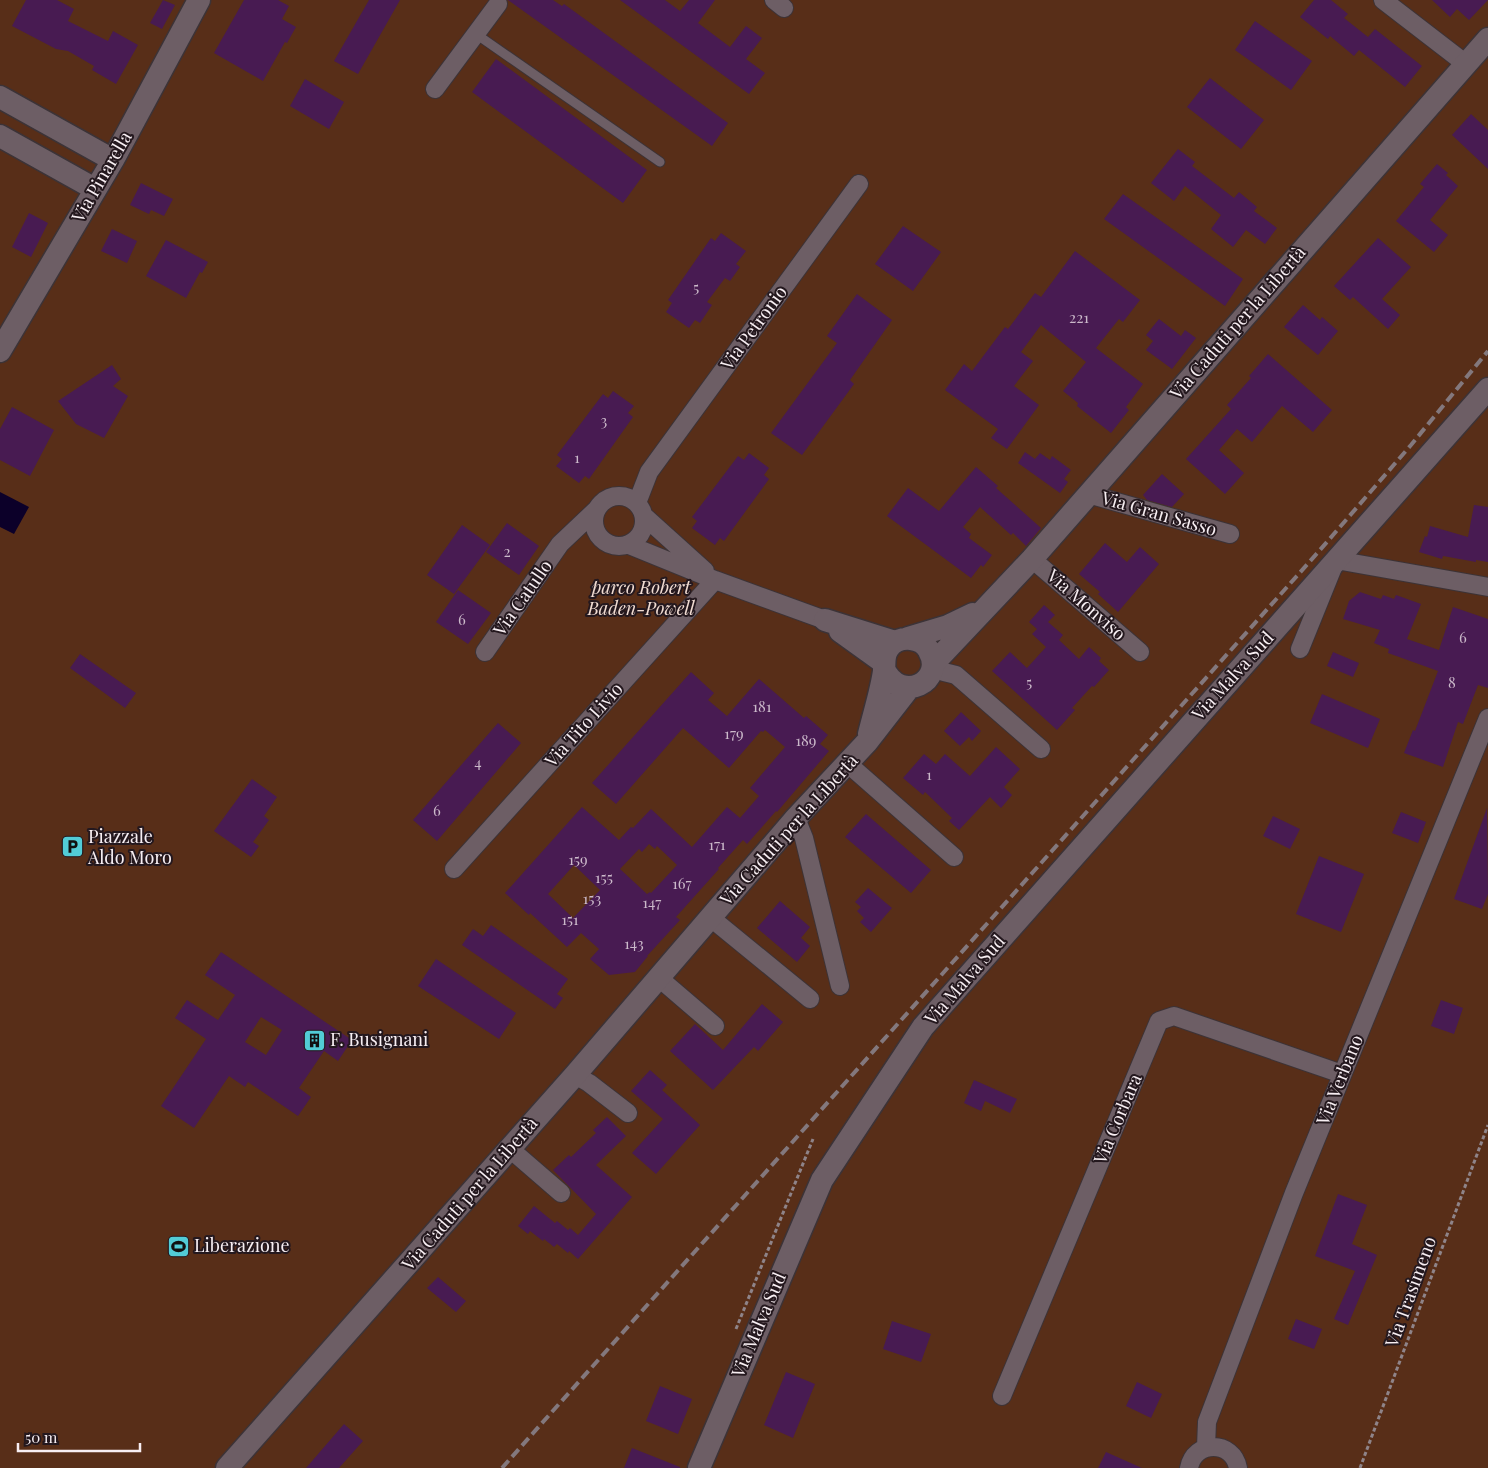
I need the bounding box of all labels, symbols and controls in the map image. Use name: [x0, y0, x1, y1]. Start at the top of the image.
street label: Via Pinarella: [65, 127, 137, 227]
street label: Via Caduti per la Libertà: [1163, 241, 1311, 405]
house number: 5: [693, 277, 699, 297]
street label: Via Petronio: [714, 280, 792, 375]
house number: 221: [1069, 307, 1089, 327]
house number: 3: [601, 410, 608, 430]
house number: 1: [574, 447, 580, 467]
street label: Via Gran Sasso: [1098, 485, 1220, 541]
house number: 2: [503, 541, 511, 561]
street label: Via Catullo: [487, 555, 557, 641]
street label: Via Monviso: [1041, 563, 1131, 645]
park label: parco Robert Baden-Powell: [586, 575, 696, 620]
house number: 6: [458, 609, 466, 629]
street label: Via Malva Sud: [1185, 625, 1279, 726]
house number: 6: [1459, 627, 1467, 647]
house number: 5: [1026, 672, 1032, 692]
house number: 8: [1448, 672, 1456, 692]
street label: Via Tito Livio: [538, 677, 628, 772]
house number: 181: [753, 696, 772, 716]
house number: 179: [724, 723, 744, 743]
house number: 189: [796, 730, 817, 750]
street label: Via Caduti per la Libertà: [713, 749, 863, 911]
house number: 4: [474, 752, 482, 772]
house number: 1: [926, 764, 932, 784]
house number: 6: [433, 800, 441, 820]
place label: Piazzale Aldo Moro: [87, 824, 172, 869]
house number: 171: [708, 834, 726, 854]
parking icon: Piazzale Aldo Moro: [60, 835, 84, 859]
house number: 159: [568, 849, 588, 869]
house number: 155: [595, 867, 613, 887]
house number: 167: [672, 873, 692, 893]
house number: 153: [583, 888, 601, 908]
house number: 147: [643, 892, 661, 912]
house number: 151: [561, 909, 579, 929]
street label: Via Malva Sud: [918, 929, 1010, 1030]
house number: 143: [624, 933, 644, 953]
place label: F. Busignani: [330, 1027, 428, 1051]
building icon: F. Busignani: [302, 1028, 326, 1052]
street label: Via Verbano: [1310, 1031, 1368, 1129]
street label: Via Corbara: [1087, 1070, 1147, 1168]
street label: Via Caduti per la Libertà: [395, 1112, 543, 1276]
place label: Liberazione: [194, 1233, 290, 1257]
street label: Via Trasimeno: [1379, 1233, 1441, 1351]
sports icon: Liberazione: [166, 1234, 190, 1258]
street label: Via Malva Sud: [725, 1268, 791, 1382]
scale bar: [18, 1420, 140, 1452]
text: 50 m: [25, 1427, 58, 1447]

